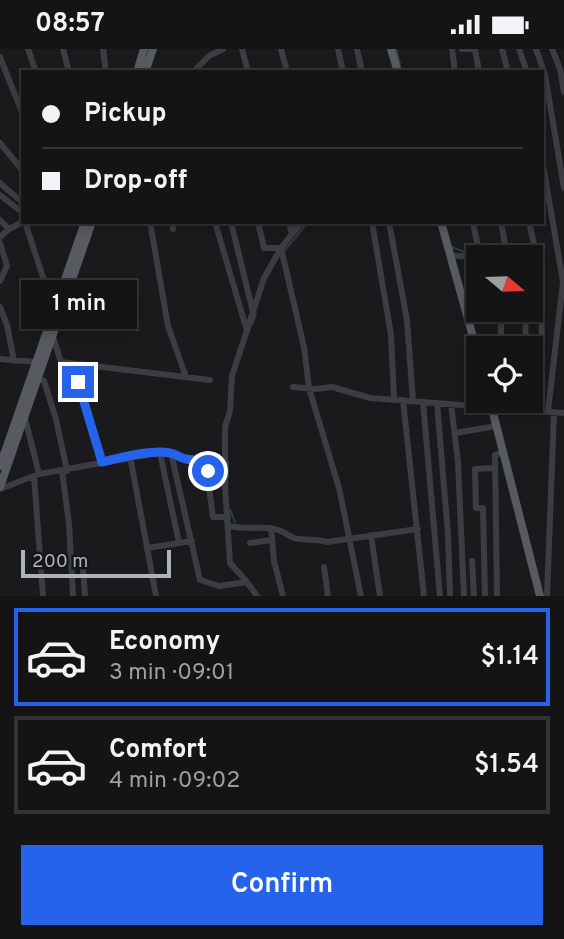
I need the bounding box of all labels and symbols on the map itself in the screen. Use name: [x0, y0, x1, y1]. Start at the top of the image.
north arrow: [466, 245, 542, 322]
callout: 1 min: [20, 281, 136, 329]
route end: [62, 366, 94, 398]
route start: [192, 455, 224, 487]
scale bar: [21, 547, 172, 579]

